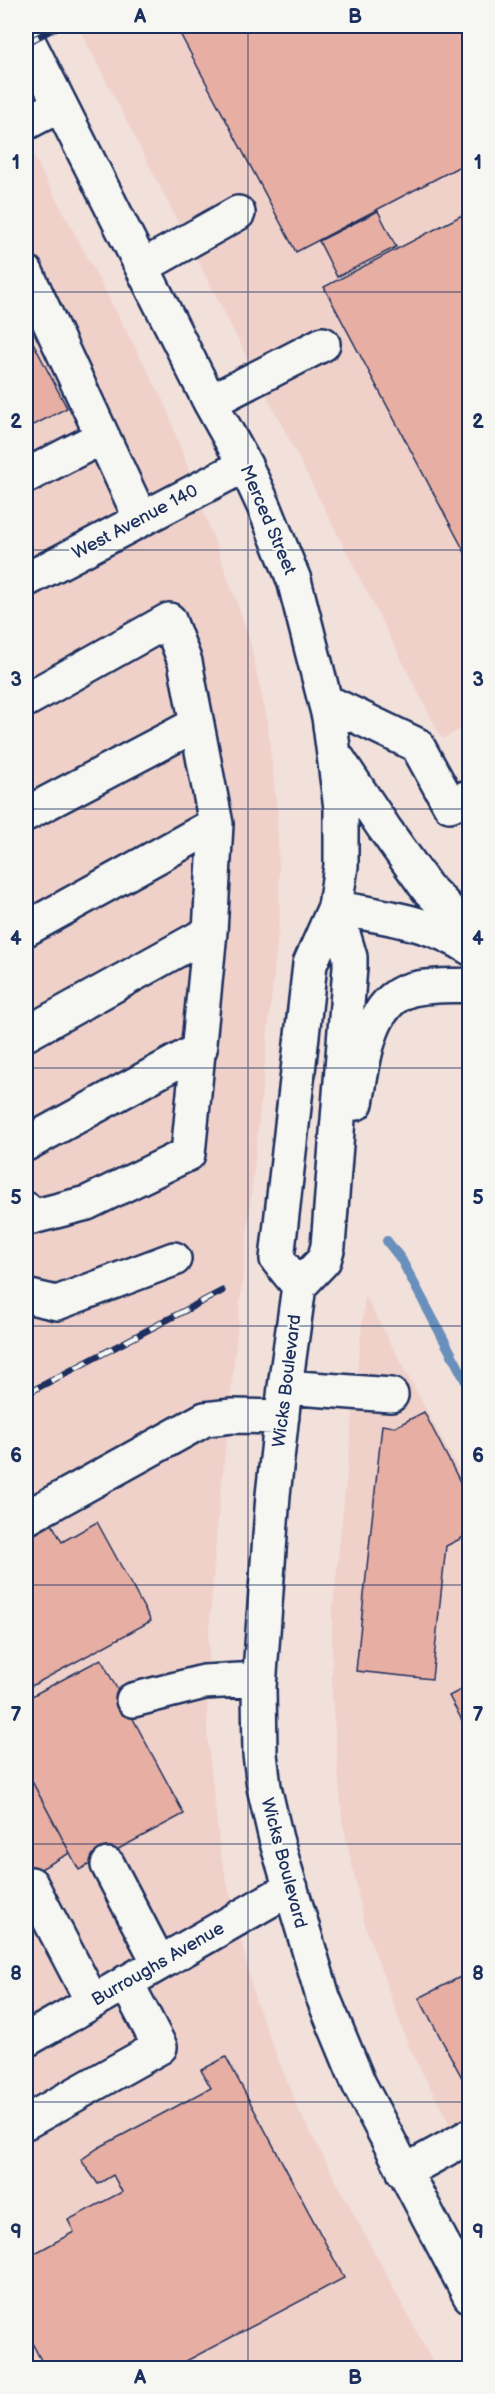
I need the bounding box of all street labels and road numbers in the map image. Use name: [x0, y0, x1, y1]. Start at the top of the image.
street label: Merced Street: [236, 462, 301, 578]
street label: West Avenue 140: [69, 480, 201, 564]
street label: Wicks Boulevard: [268, 1313, 306, 1449]
street label: Wicks Boulevard: [257, 1796, 311, 1930]
street label: Burroughs Avenue: [88, 1917, 228, 2010]

